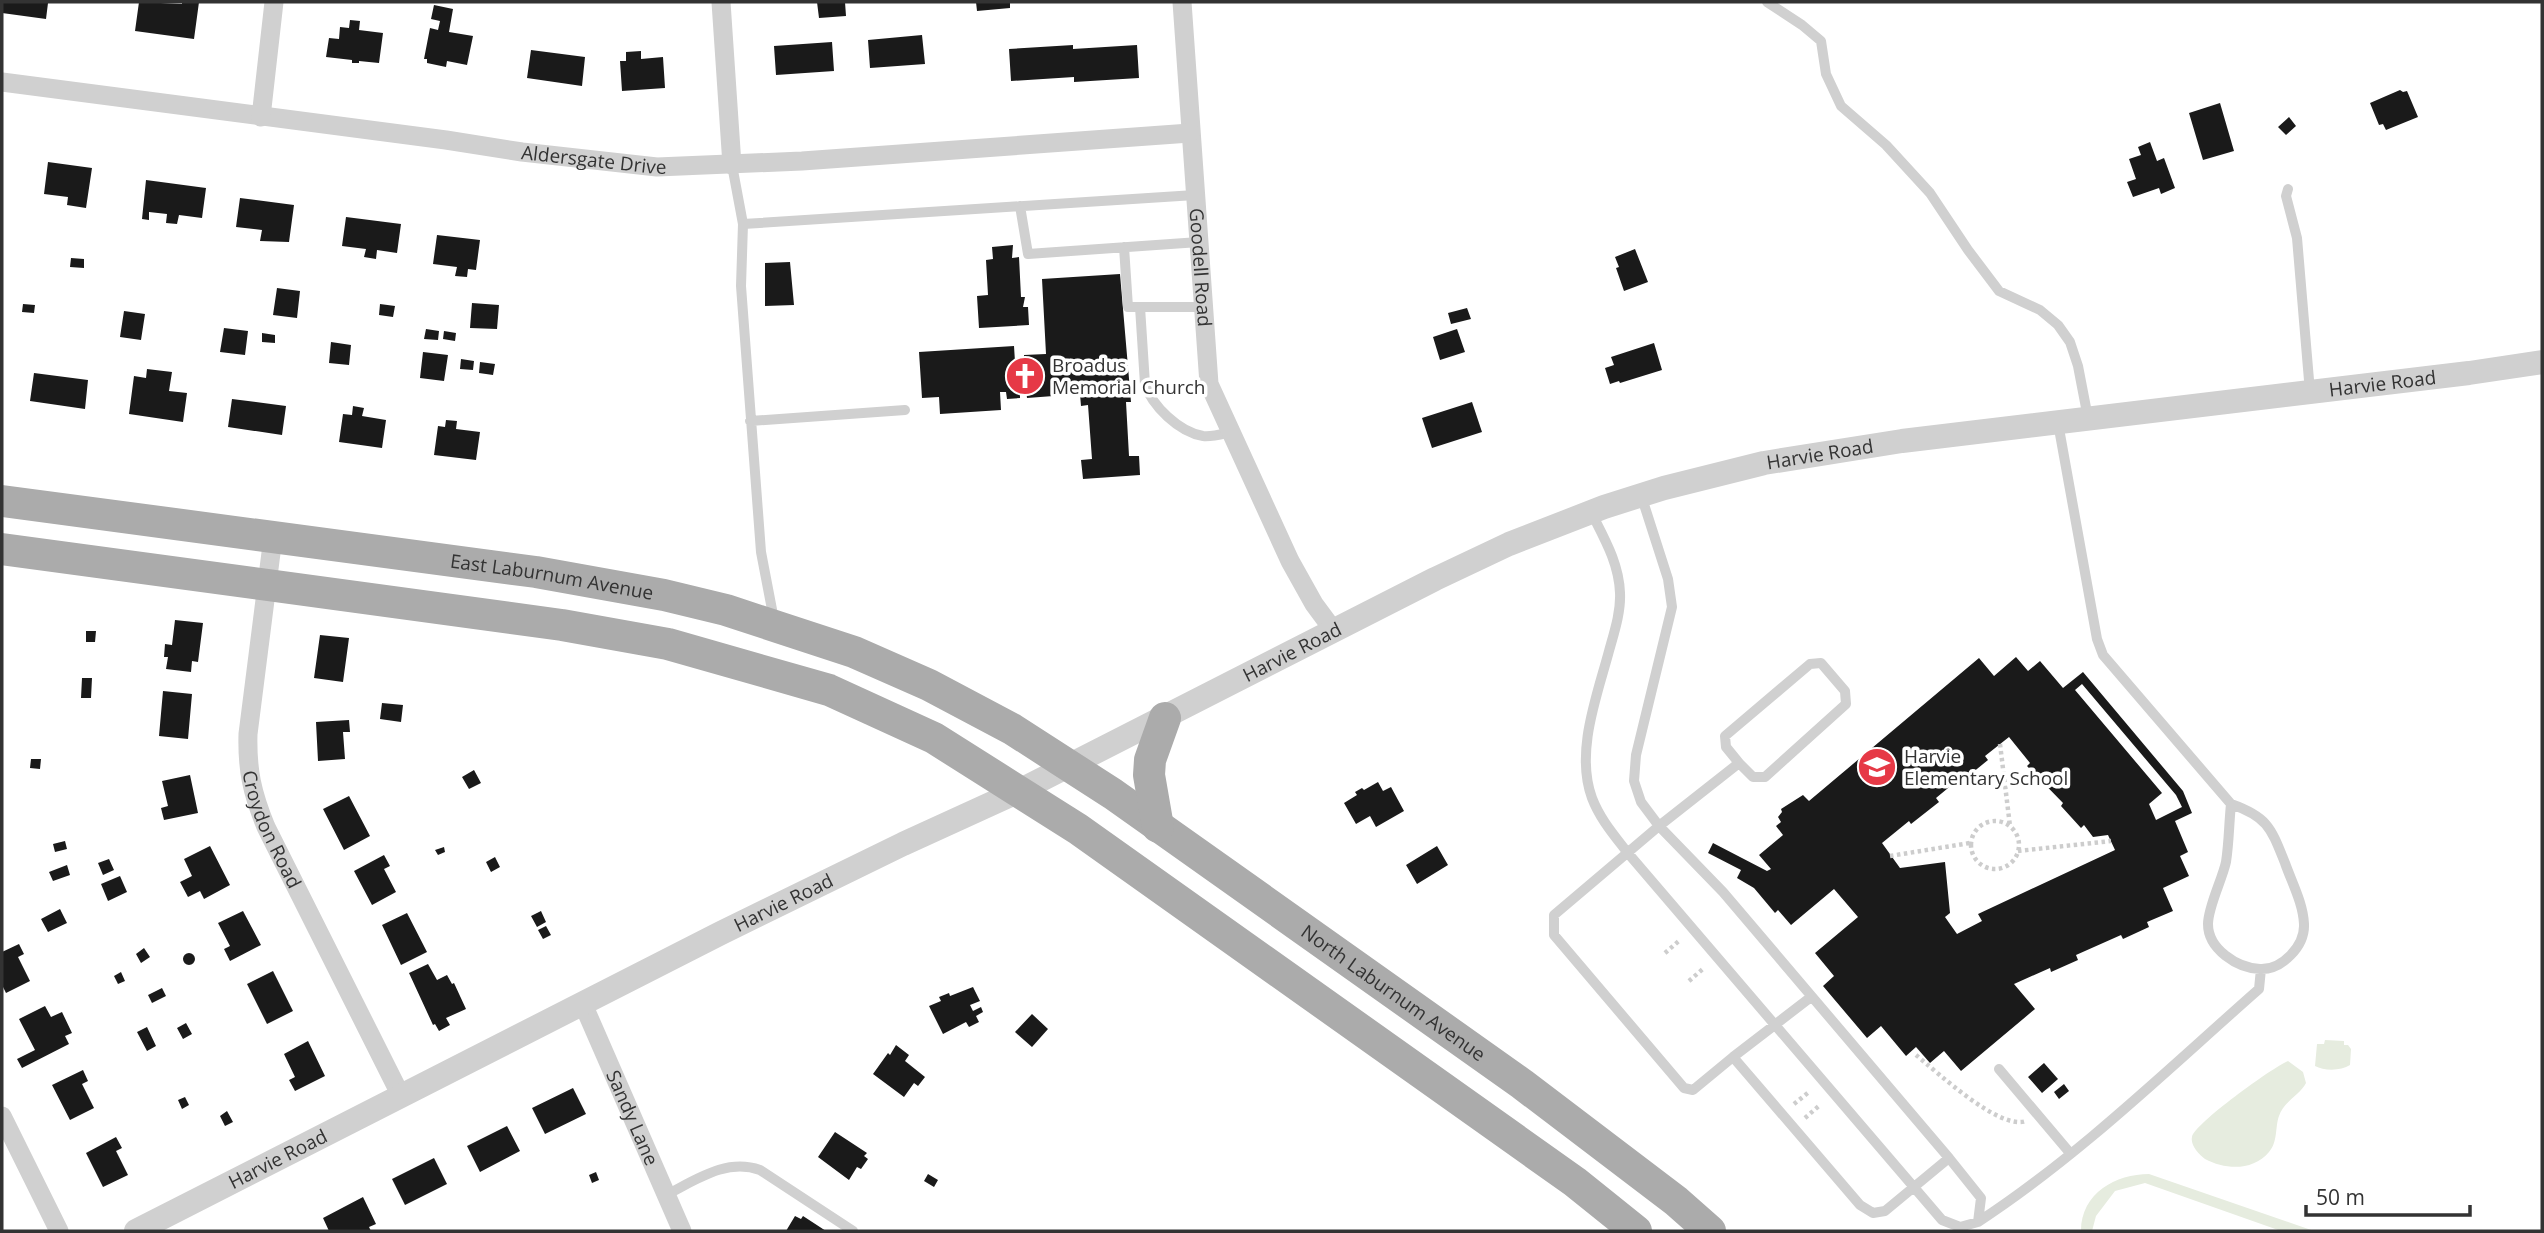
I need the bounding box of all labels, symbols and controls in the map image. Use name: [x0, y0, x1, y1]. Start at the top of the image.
street label: Aldersgate Drive: [520, 139, 667, 180]
street label: Goodell Road: [1184, 207, 1218, 328]
place label: Broadus Memorial Church: [1052, 352, 1205, 400]
church icon: Broadus Memorial Church: [1004, 355, 1046, 397]
street label: Harvie Road: [2327, 364, 2437, 403]
street label: Harvie Road: [1765, 433, 1875, 475]
street label: East Laburnum Avenue: [449, 548, 655, 606]
street label: Harvie Road: [1238, 616, 1346, 688]
place label: Harvie Elementary School: [1904, 743, 2068, 791]
school or university icon: Harvie Elementary School: [1856, 746, 1898, 788]
street label: Croydon Road: [237, 768, 308, 892]
street label: Harvie Road: [729, 867, 837, 938]
street label: North Laburnum Avenue: [1296, 918, 1491, 1067]
street label: Sandy Lane: [600, 1066, 665, 1169]
street label: Harvie Road: [224, 1123, 332, 1195]
scale bar: [2306, 1174, 2470, 1218]
text: 50 m: [2316, 1183, 2365, 1211]

